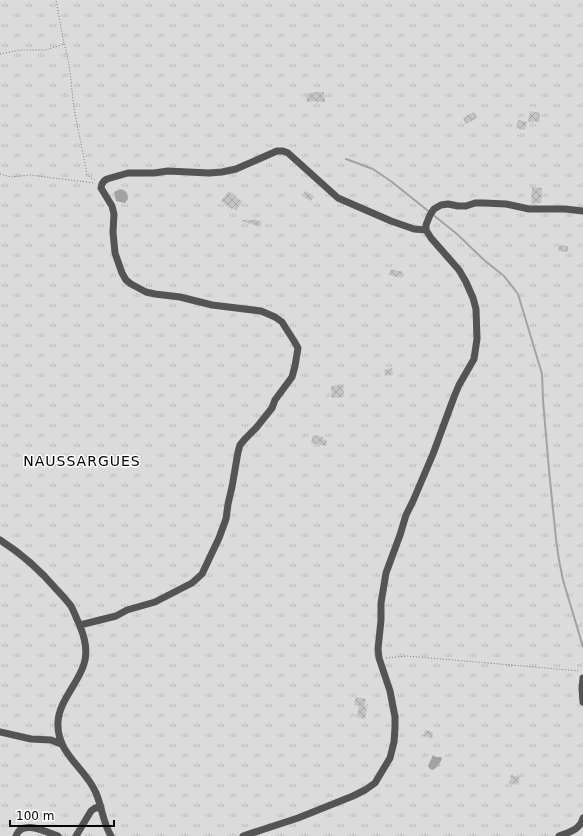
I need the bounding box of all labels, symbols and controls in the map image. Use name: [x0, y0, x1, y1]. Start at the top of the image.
district label: NAUSSARGUES: [23, 453, 141, 469]
scale bar: [10, 802, 114, 828]
text: 100 m: [16, 809, 54, 823]

